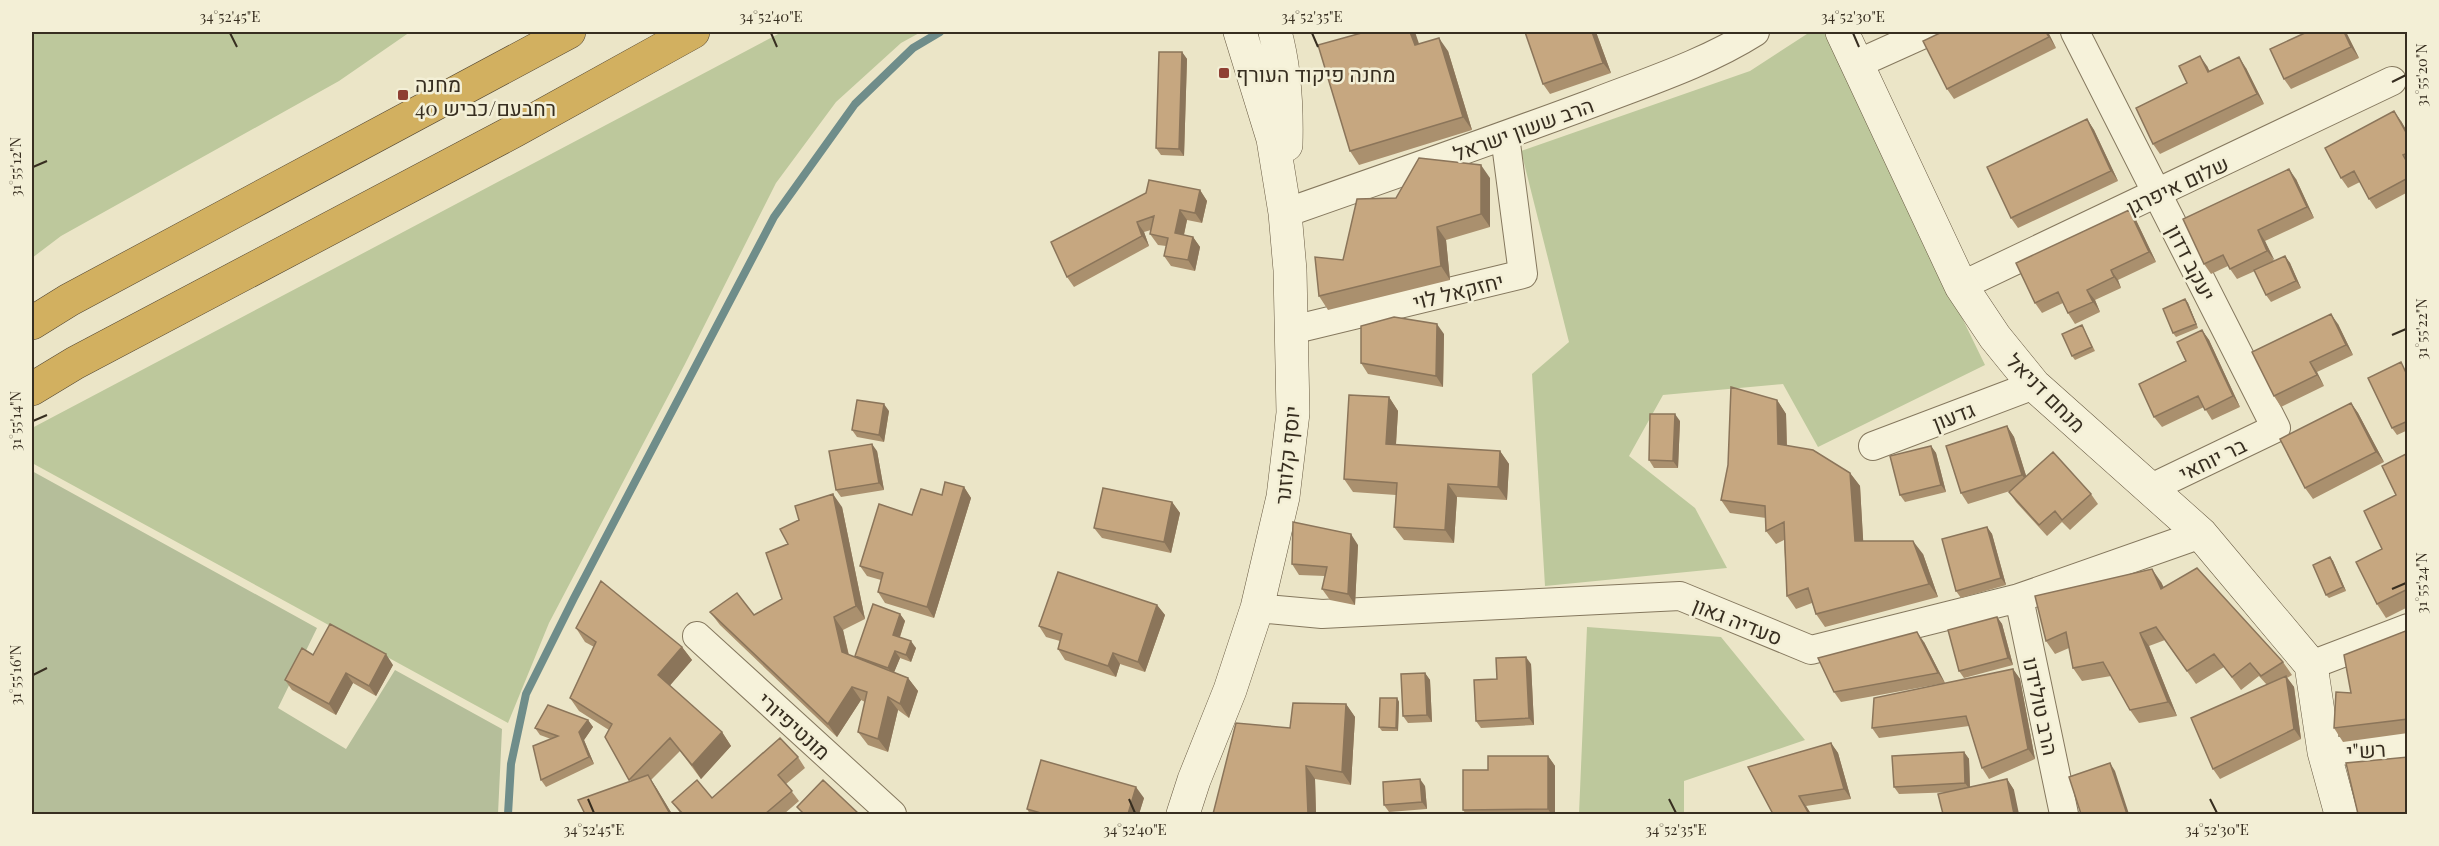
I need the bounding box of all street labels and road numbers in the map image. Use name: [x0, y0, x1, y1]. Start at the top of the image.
street label: הרב ששון ישראל: [1449, 90, 1597, 166]
street label: שלום איפרגן: [2121, 148, 2233, 220]
street label: יעקב דדון: [2161, 219, 2223, 305]
street label: יחזקאל לוי: [1410, 265, 1506, 315]
street label: מנחם דניאל: [2001, 346, 2093, 438]
street label: גדעון: [1928, 394, 1978, 436]
street label: יוסף קלוזנר: [1267, 404, 1305, 506]
street label: בר יוחאי: [2174, 430, 2250, 486]
street label: סעדיה גאון: [1689, 589, 1787, 651]
street label: הרב טולידנו: [2018, 654, 2066, 758]
street label: מונטיפיורי: [753, 685, 837, 765]
street label: רש"י: [2345, 734, 2387, 764]

